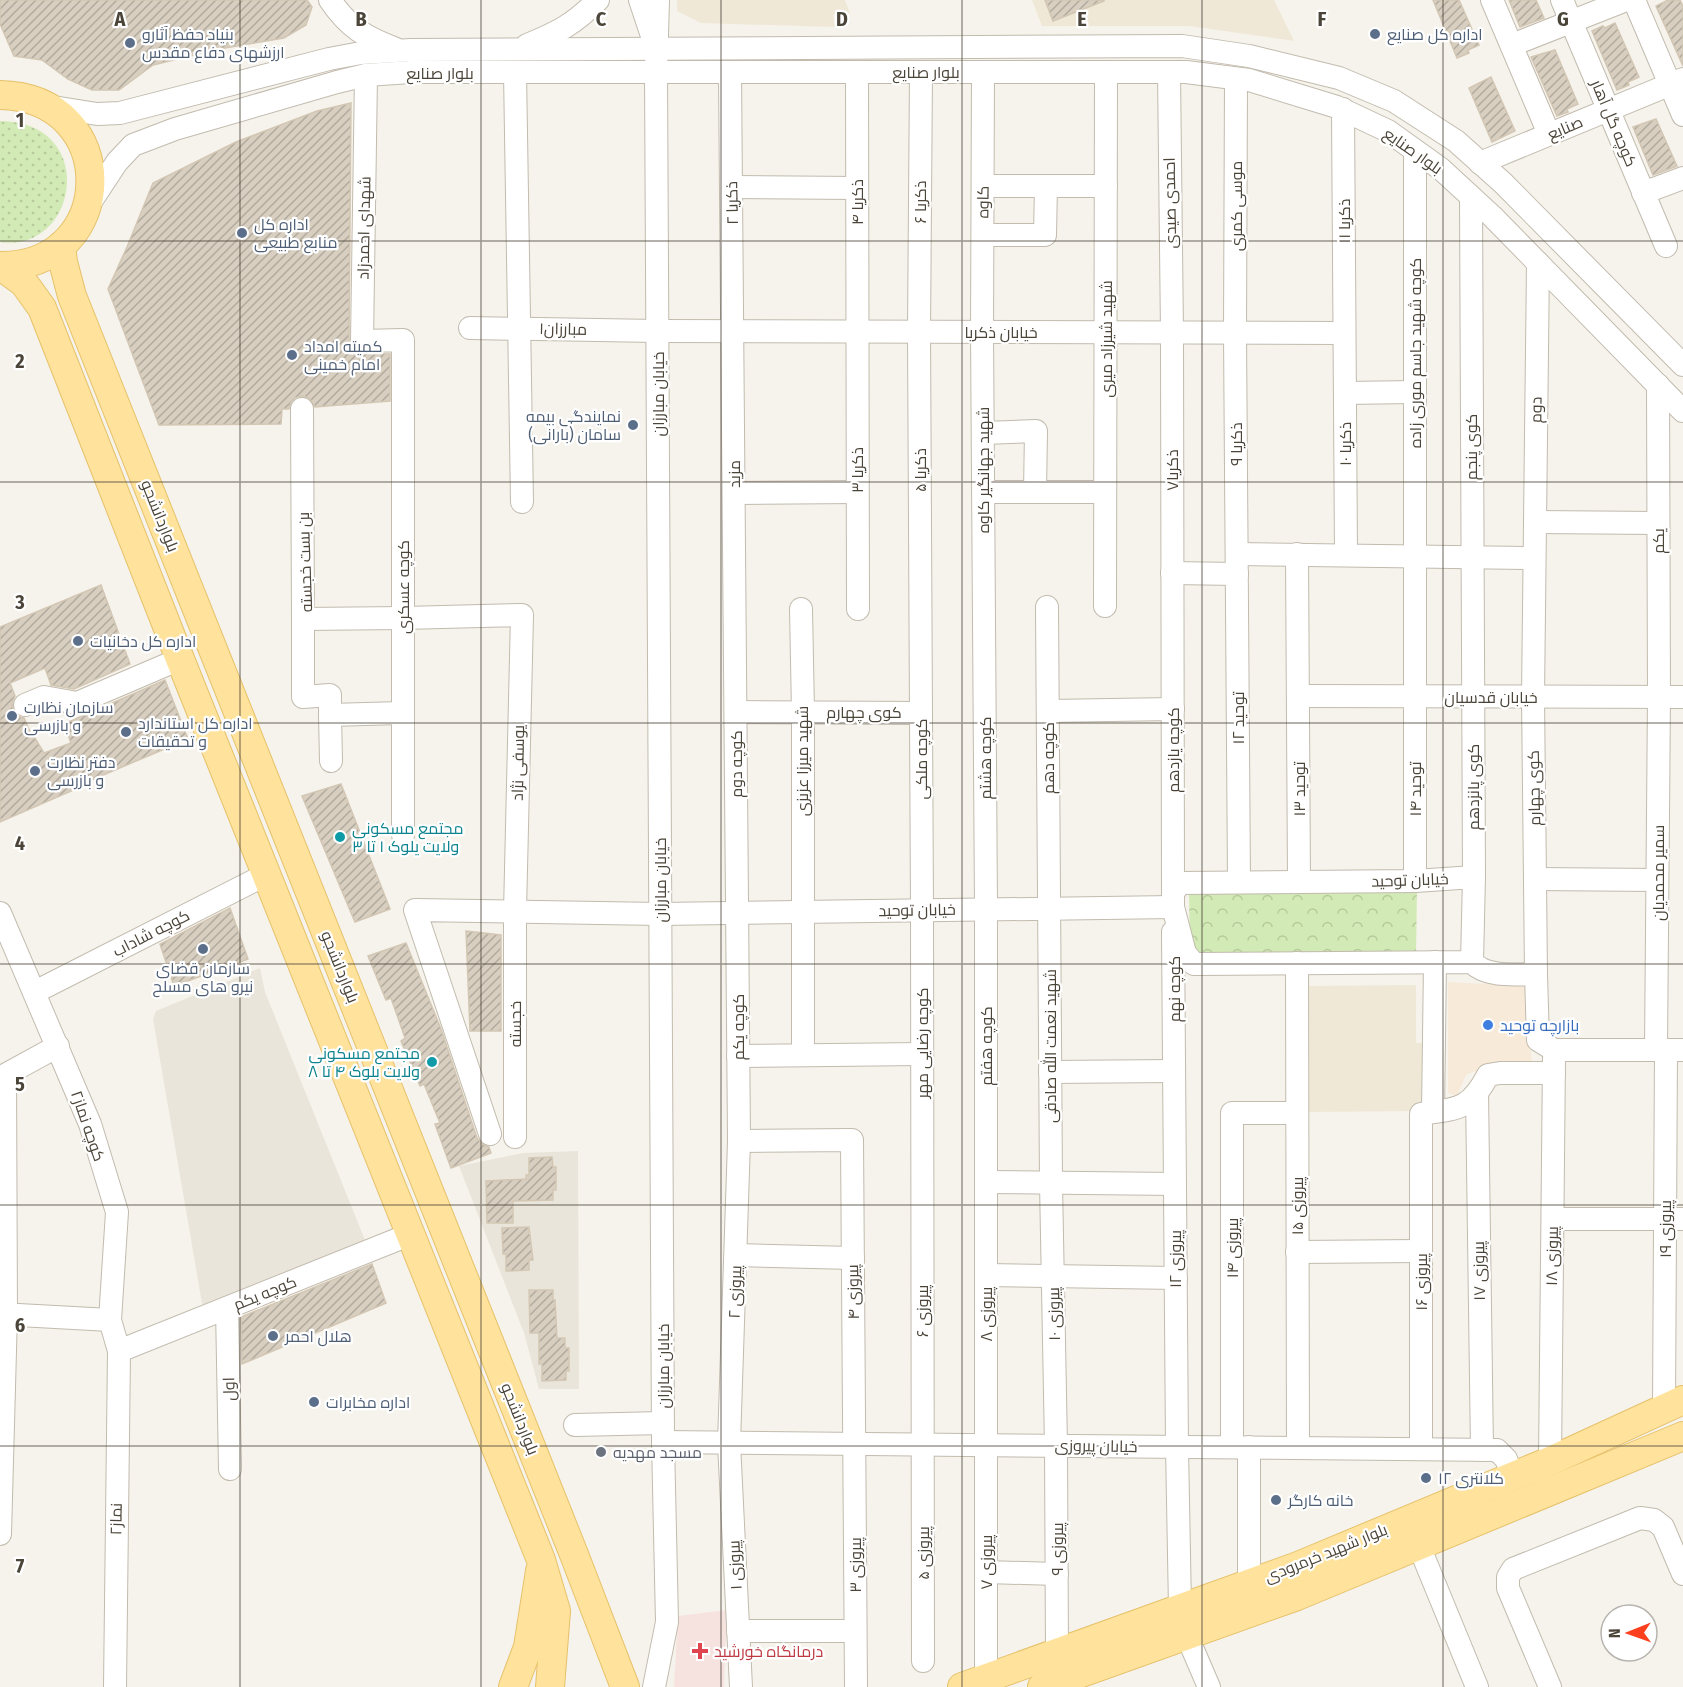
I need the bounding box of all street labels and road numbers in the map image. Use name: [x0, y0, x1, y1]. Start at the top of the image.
street label: بلوار صنایع: [892, 63, 960, 84]
street label: بلوار صنایع: [406, 64, 474, 85]
street label: کوچه گل آهار: [1585, 76, 1641, 170]
street label: صنایع: [1544, 112, 1586, 146]
street label: بلوار صنایع: [1379, 124, 1446, 180]
street label: احمدی صیدی: [1160, 157, 1181, 249]
street label: موسی کمری: [1227, 161, 1247, 251]
street label: شهدای احمدزاد: [354, 176, 375, 280]
street label: ذکریا ۴: [848, 179, 867, 225]
street label: ذکریا ۲: [722, 181, 742, 225]
street label: ذکریا ۶: [911, 181, 930, 223]
street label: کاوه: [973, 185, 993, 219]
street label: ذکریا ۱۱: [1335, 198, 1354, 244]
street label: کوچه شهید جاسم موری زاده: [1406, 258, 1427, 448]
street label: شهید شیرزاد میری: [1097, 280, 1117, 398]
street label: مبارزان۱: [539, 319, 587, 340]
street label: خیابان ذکریا: [964, 323, 1038, 343]
street label: خیابان مبارزان: [649, 352, 669, 436]
street label: دوم: [1526, 397, 1548, 423]
street label: شهید جهانگیر کاوه: [974, 407, 994, 533]
street label: کوی پنجم: [1462, 414, 1483, 480]
street label: ذکریا ۹: [1227, 422, 1246, 466]
street label: ذکریا ۱۰: [1336, 422, 1355, 466]
street label: ذکریا ۳: [848, 447, 867, 493]
street label: ذکریا ۵: [911, 448, 930, 492]
street label: ذکریا۷: [1163, 449, 1182, 491]
street label: مزید: [725, 460, 744, 488]
street label: بلواردانشجو: [137, 477, 183, 555]
street label: بن بست خجسته: [294, 512, 317, 612]
street label: یکم: [1649, 528, 1670, 554]
street label: کوچه عسکری: [394, 540, 415, 634]
street label: خیابان قدسیان: [1444, 688, 1538, 708]
street label: توحید ۱۲: [1229, 691, 1248, 744]
street label: کوی چهارم: [826, 703, 902, 724]
street label: شهید میرزا عزیزی: [793, 706, 813, 816]
street label: کوچه یازدهم: [1164, 707, 1185, 793]
street label: کوچه هشتم: [976, 717, 997, 799]
street label: کوچه ملکی: [912, 719, 933, 800]
street label: کوچه دهم: [1039, 722, 1060, 794]
street label: یوسفی نژاد: [508, 724, 529, 801]
street label: کوچه دوم: [727, 730, 748, 798]
street label: کوی پانزدهم: [1464, 744, 1485, 830]
street label: کوی چهارم: [1524, 750, 1546, 826]
street label: توحید ۱۳: [1290, 761, 1309, 817]
street label: توحید ۱۴: [1406, 761, 1425, 817]
street label: سمیر محمدیان: [1649, 825, 1669, 921]
street label: خیابان مبارزان: [651, 838, 671, 922]
street label: خیابان توحید: [1371, 869, 1449, 892]
street label: خیابان توحید: [878, 900, 956, 921]
street label: کوچه شاداب: [109, 906, 194, 962]
street label: بلواردانشجو: [317, 928, 363, 1006]
street label: کوچه نهم: [1165, 956, 1186, 1022]
street label: شهید نعمت الله صادقی: [1040, 969, 1061, 1123]
street label: کوچه رضایی مهر: [913, 988, 934, 1100]
street label: کوچه یکم: [729, 994, 750, 1060]
street label: خجسته: [506, 1001, 525, 1047]
street label: کوچه هفتم: [977, 1006, 998, 1086]
street label: کوچه نماز۲: [65, 1088, 109, 1165]
street label: پیروزی ۱۵: [1288, 1176, 1309, 1235]
street label: پیروزی ۱۹: [1656, 1199, 1677, 1258]
street label: پیروزی ۱۴: [1223, 1217, 1244, 1278]
street label: پیروزی ۱۸: [1542, 1225, 1564, 1286]
street label: پیروزی ۱۲: [1166, 1229, 1187, 1288]
street label: پیروزی ۱۷: [1469, 1240, 1491, 1301]
street label: پیروزی ۱۶: [1412, 1253, 1433, 1311]
street label: پیروزی ۴: [843, 1263, 865, 1320]
street label: پیروزی ۲: [725, 1264, 747, 1319]
street label: کوچه یکم: [231, 1272, 300, 1316]
street label: پیروزی ۶: [913, 1284, 934, 1337]
street label: پیروزی ۸: [977, 1286, 998, 1341]
street label: پیروزی ۱۰: [1044, 1286, 1066, 1341]
street label: خیابان مبارزان: [654, 1324, 674, 1408]
street label: اول: [219, 1377, 240, 1401]
street label: بلواردانشجو: [497, 1380, 543, 1458]
street label: خیابان پیروزی: [1054, 1436, 1138, 1458]
street label: نماز۲: [106, 1503, 126, 1535]
street label: بلوار شهید خرمرودی: [1262, 1520, 1391, 1587]
street label: پیروزی ۹: [1048, 1522, 1069, 1576]
street label: پیروزی ۵: [914, 1526, 935, 1580]
street label: پیروزی ۷: [977, 1534, 998, 1589]
street label: پیروزی ۳: [846, 1536, 867, 1593]
street label: پیروزی ۱: [724, 1539, 748, 1590]

